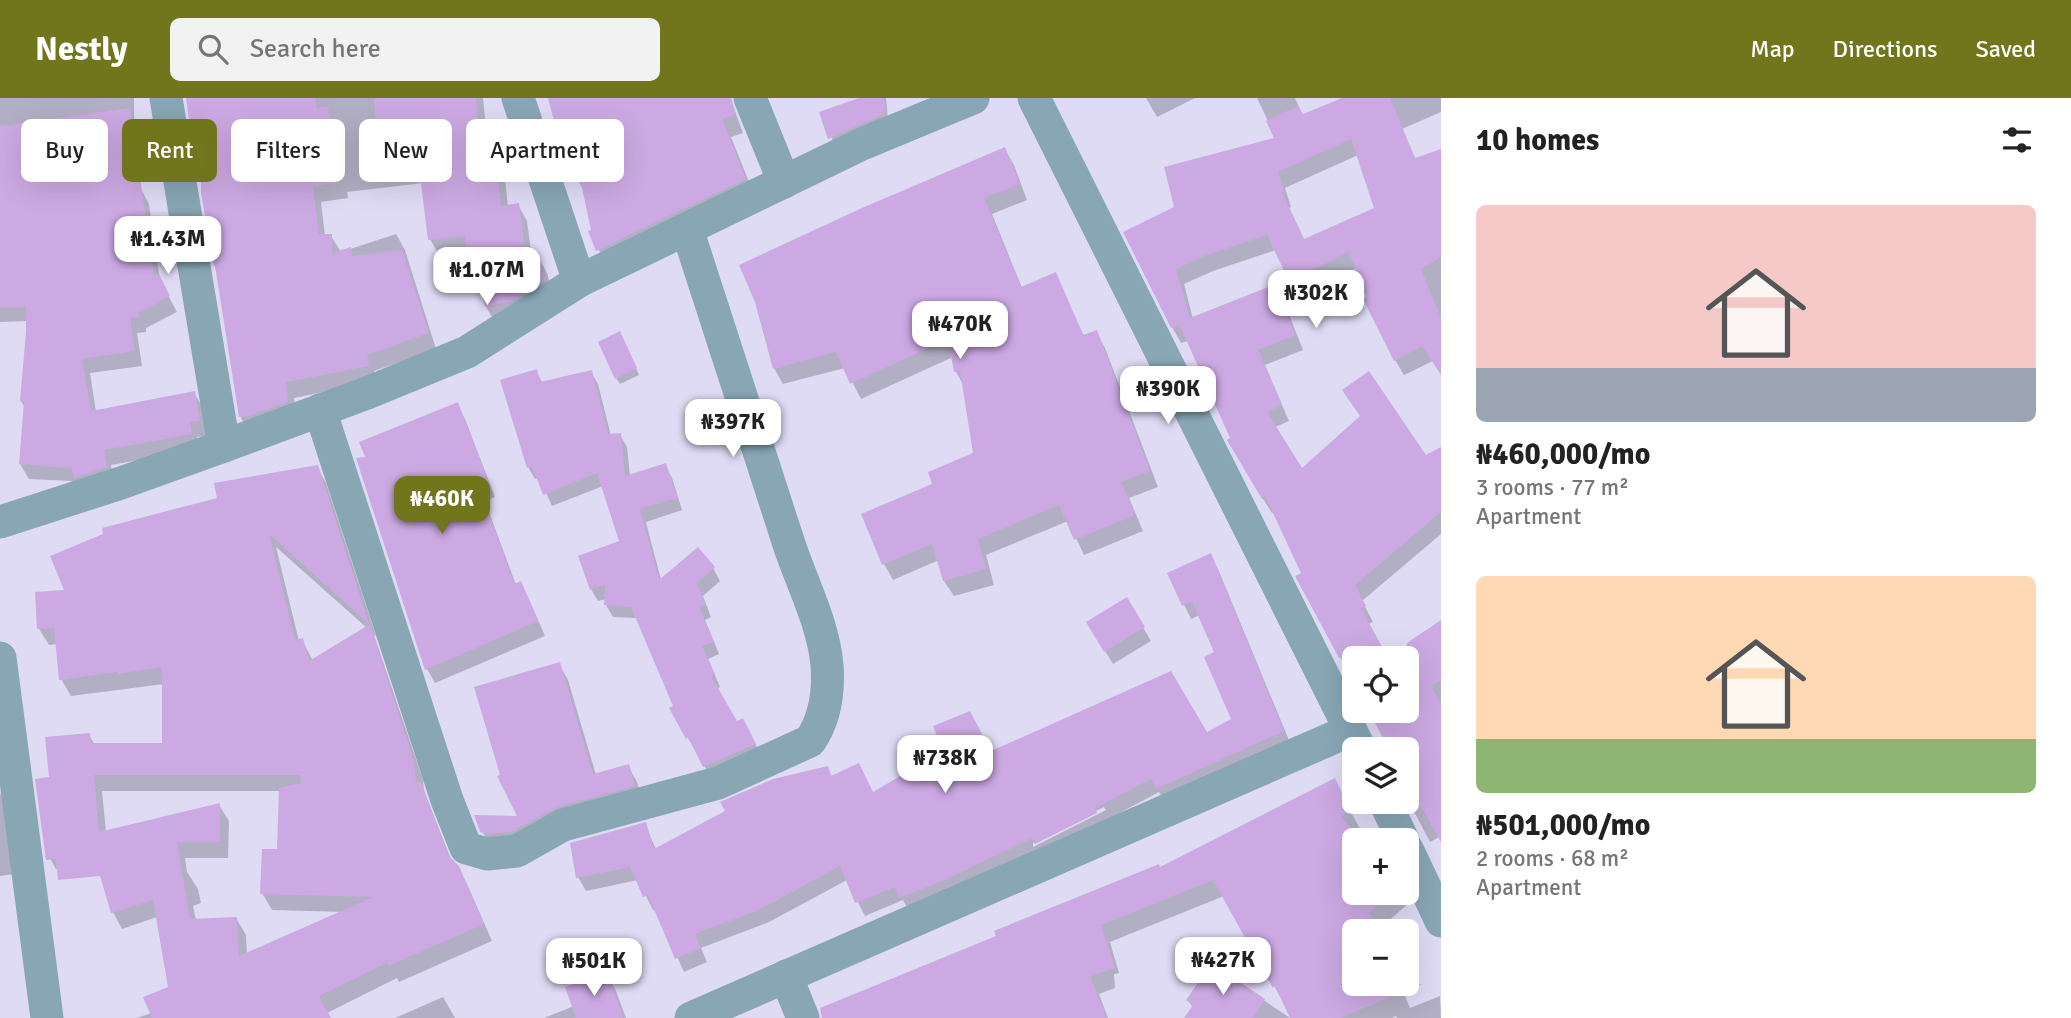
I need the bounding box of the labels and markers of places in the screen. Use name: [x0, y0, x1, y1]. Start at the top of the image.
pin: ₦1.43M: [111, 216, 225, 276]
pin: ₦1.07M: [430, 248, 544, 307]
pin: ₦302K: [1267, 271, 1365, 330]
pin: ₦470K: [911, 302, 1009, 361]
pin: ₦390K: [1119, 366, 1217, 426]
pin: ₦397K: [684, 400, 782, 459]
pin: ₦460K: [393, 476, 491, 536]
pin: ₦738K: [896, 736, 994, 795]
pin: ₦427K: [1174, 937, 1272, 997]
pin: ₦501K: [545, 939, 643, 998]

